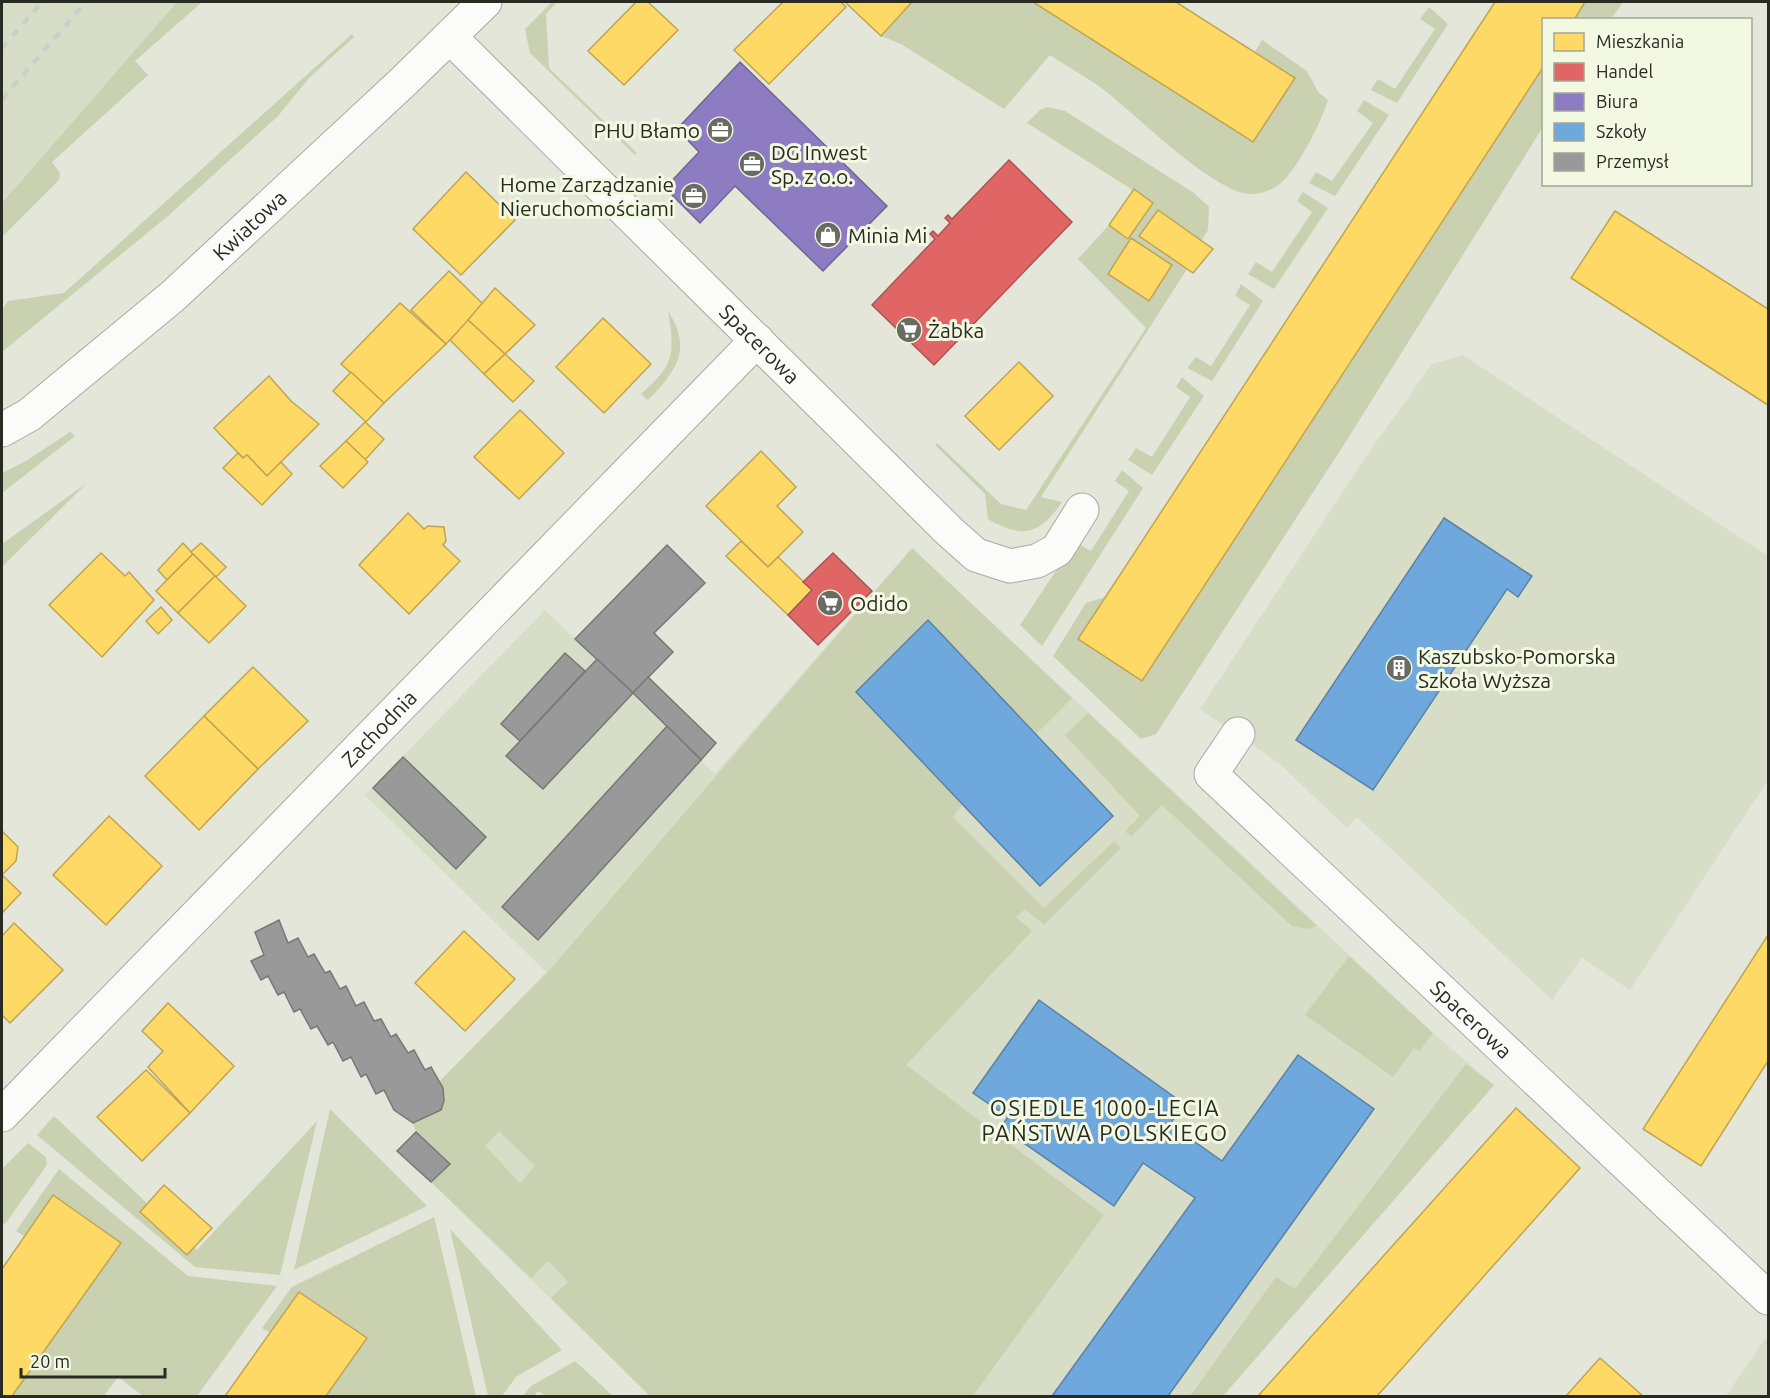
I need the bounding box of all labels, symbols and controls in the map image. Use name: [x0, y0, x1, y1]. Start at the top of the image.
legend: [1542, 18, 1752, 186]
text: Mieszkania: [1596, 31, 1684, 51]
text: Handel: [1596, 61, 1654, 81]
text: Biura: [1596, 91, 1638, 111]
office icon: PHU Błamo: [705, 115, 735, 145]
place label: PHU Błamo: [593, 118, 700, 142]
text: Szkoły: [1596, 121, 1647, 141]
place label: DG Inwest Sp. z o.o.: [771, 140, 867, 188]
office icon: DG Inwest Sp. z o.o.: [737, 149, 767, 179]
text: Przemysł: [1596, 151, 1669, 171]
place label: Home Zarządzanie Nieruchomościami: [500, 172, 674, 220]
office icon: Home Zarządzanie Nieruchomościami: [679, 181, 709, 211]
street label: Kwiatowa: [208, 185, 291, 265]
shop icon: Minia Mi: [813, 220, 843, 250]
place label: Minia Mi: [848, 223, 927, 247]
street label: Spacerowa: [715, 299, 805, 388]
supermarket icon: Żabka: [894, 315, 924, 345]
place label: Żabka: [928, 318, 984, 342]
supermarket icon: Odido: [815, 588, 845, 618]
place label: Odido: [850, 591, 908, 615]
place label: Kaszubsko-Pomorska Szkoła Wyższa: [1418, 644, 1616, 692]
building icon: Kaszubsko-Pomorska Szkoła Wyższa: [1384, 653, 1414, 683]
street label: Zachodnia: [336, 685, 421, 771]
street label: Spacerowa: [1426, 975, 1517, 1063]
district label: OSIEDLE 1000-LECIA PAŃSTWA POLSKIEGO: [981, 1095, 1229, 1145]
scale bar: [21, 1341, 165, 1379]
text: 20 m: [30, 1351, 70, 1371]

